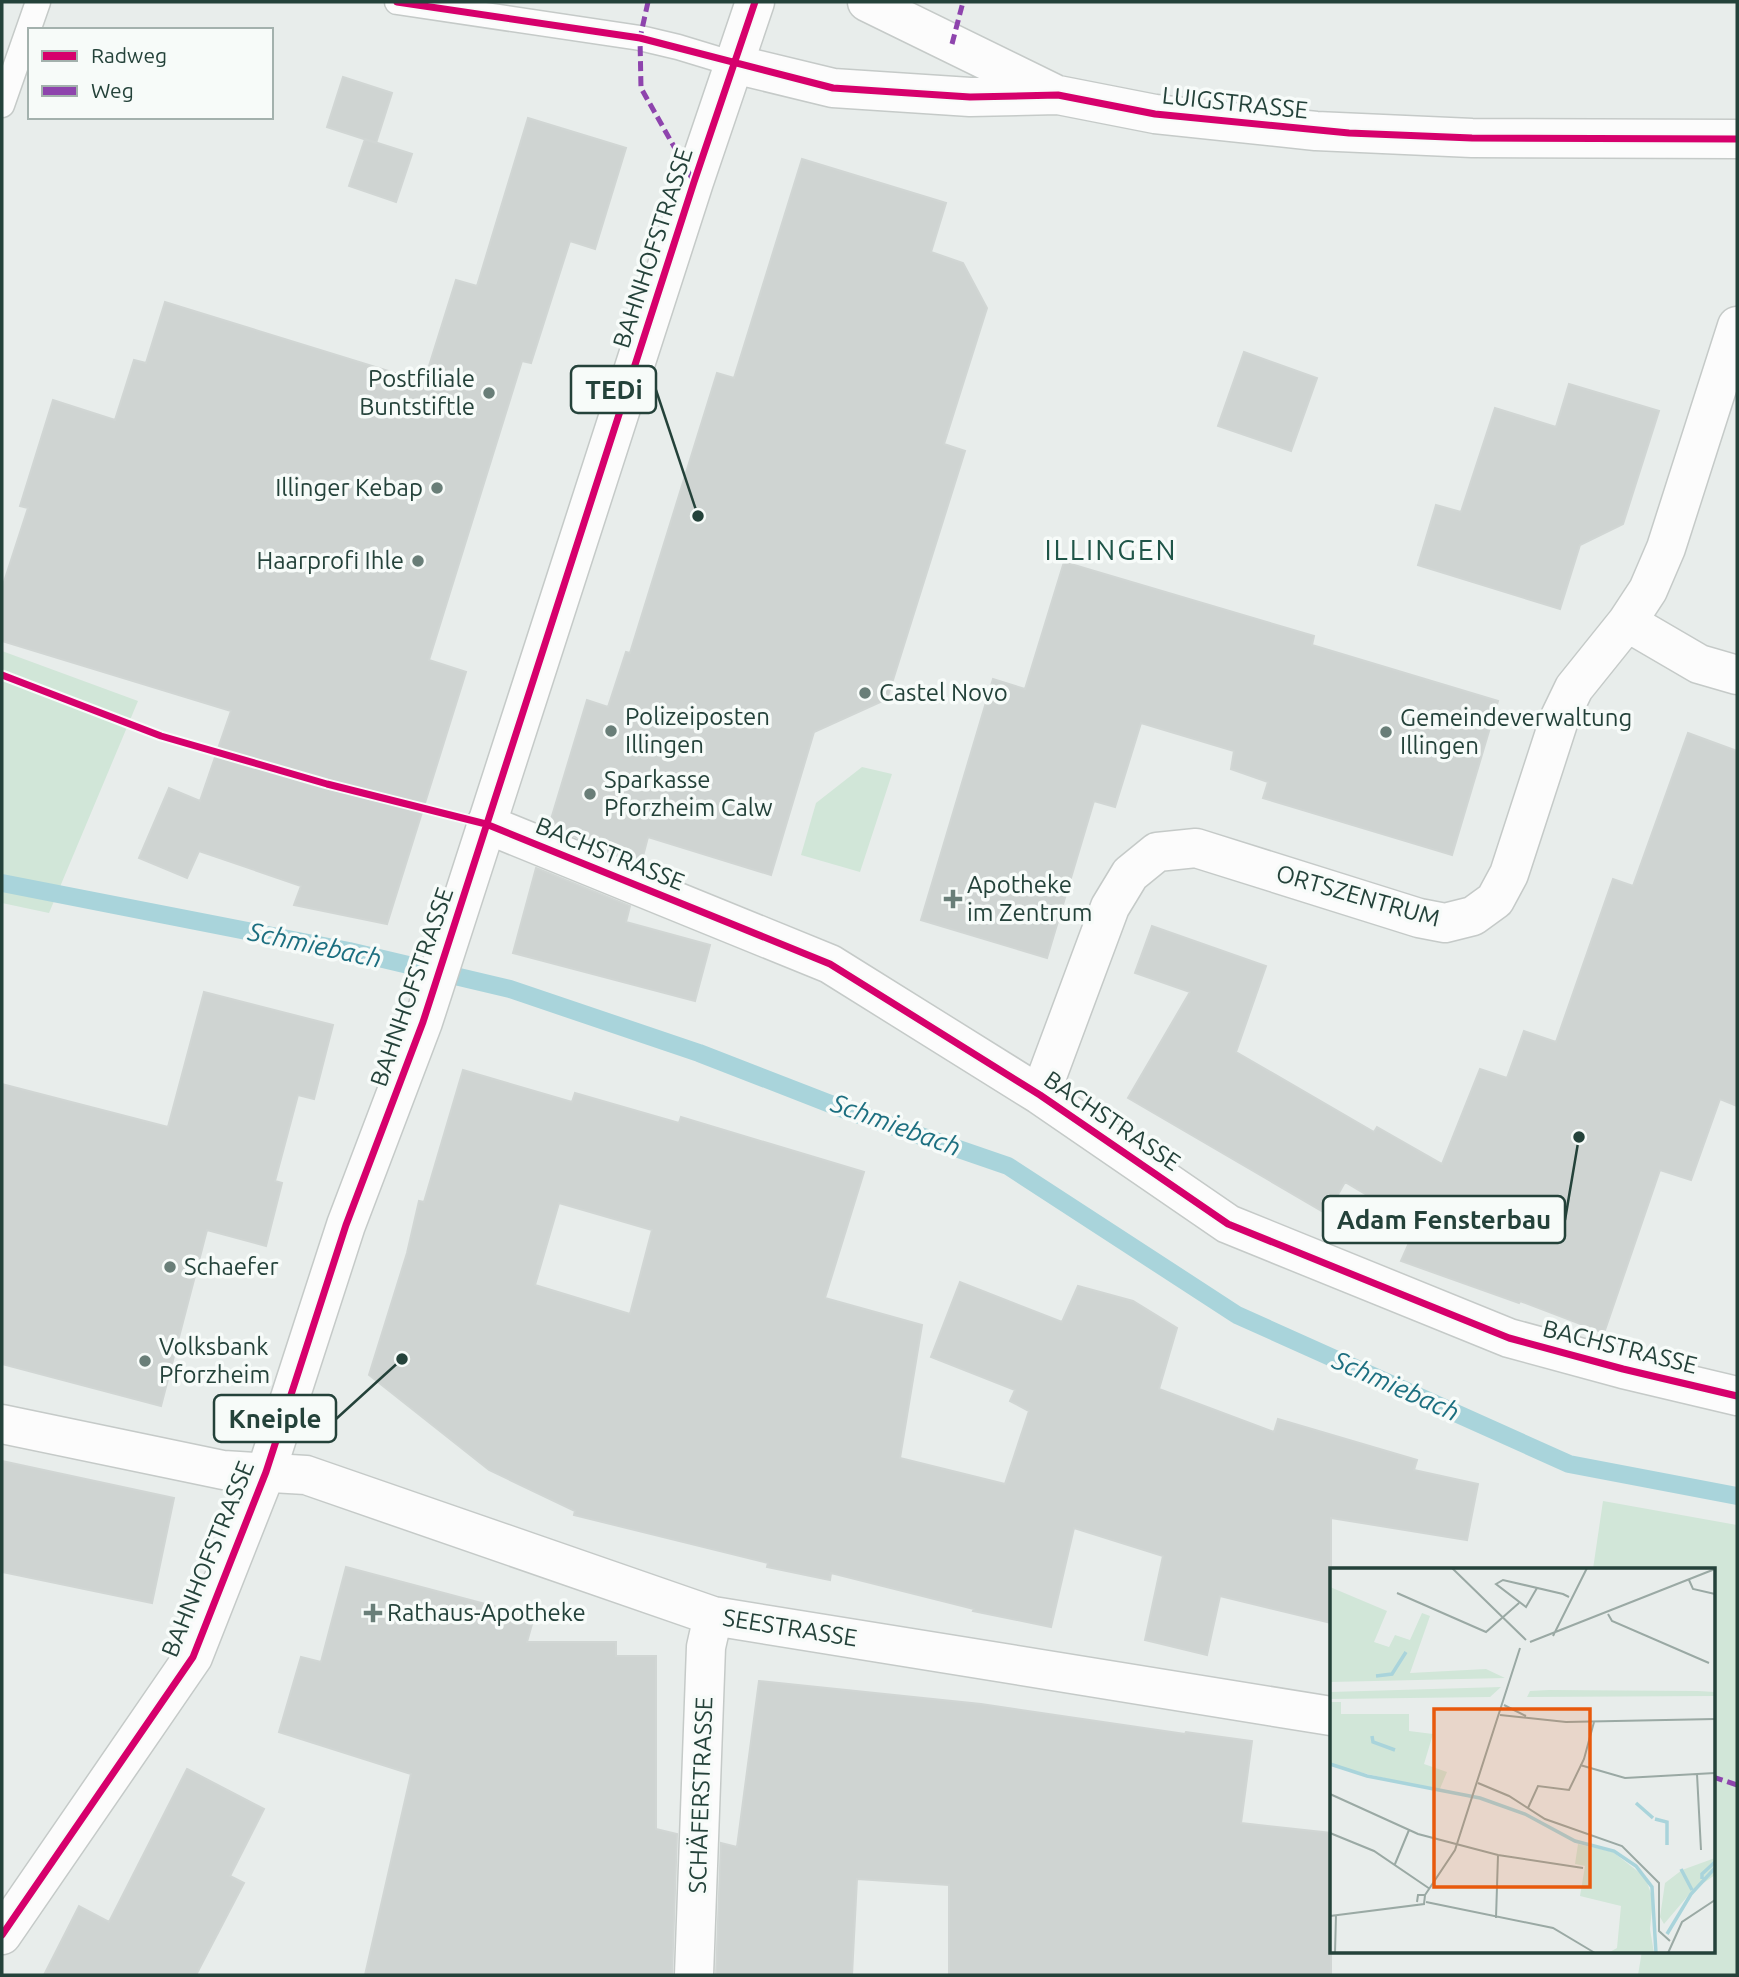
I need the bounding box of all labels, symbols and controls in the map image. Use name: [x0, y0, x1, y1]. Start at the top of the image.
legend: [28, 28, 273, 119]
text: Radweg: [91, 43, 167, 67]
text: Weg: [91, 78, 134, 102]
street label: LUIGSTRASSE: [1161, 81, 1309, 124]
street label: BAHNHOFSTRASSE: [607, 144, 698, 351]
place label: Postfiliale Buntstiftle: [359, 365, 475, 420]
callout: TEDi: [571, 366, 656, 413]
text: TEDi: [585, 375, 643, 404]
marker: Postfiliale Buntstiftle: [481, 385, 497, 401]
place label: Illinger Kebap: [275, 474, 423, 501]
marker: Illinger Kebap: [429, 480, 445, 496]
district label: ILLINGEN: [1044, 534, 1178, 565]
place label: Haarprofi Ihle: [256, 547, 404, 574]
marker: Haarprofi Ihle: [410, 553, 426, 569]
place label: Castel Novo: [879, 679, 1008, 706]
marker: Castel Novo: [857, 685, 873, 701]
place label: Polizeiposten Illingen: [625, 703, 770, 758]
place label: Gemeindeverwaltung Illingen: [1400, 704, 1632, 759]
marker: Polizeiposten Illingen: [603, 723, 619, 739]
marker: Gemeindeverwaltung Illingen: [1378, 724, 1394, 740]
place label: Sparkasse Pforzheim Calw: [604, 766, 773, 821]
marker: Sparkasse Pforzheim Calw: [582, 786, 598, 802]
street label: BACHSTRASSE: [532, 811, 689, 896]
street label: ORTSZENTRUM: [1273, 859, 1443, 932]
place label: Apotheke im Zentrum: [967, 871, 1093, 926]
street label: BAHNHOFSTRASSE: [365, 884, 458, 1090]
marker: Apotheke im Zentrum: [945, 891, 961, 907]
water label: Schmiebach: [245, 916, 384, 973]
street label: BACHSTRASSE: [1039, 1065, 1185, 1176]
water label: Schmiebach: [827, 1087, 965, 1161]
callout: Adam Fensterbau: [1323, 1196, 1565, 1243]
text: Adam Fensterbau: [1337, 1205, 1551, 1234]
place label: Schaefer: [184, 1253, 279, 1280]
marker: Schaefer: [162, 1259, 178, 1275]
street label: BACHSTRASSE: [1540, 1314, 1700, 1379]
place label: Volksbank Pforzheim: [159, 1333, 270, 1388]
water label: Schmiebach: [1327, 1344, 1464, 1426]
marker: Volksbank Pforzheim: [137, 1353, 153, 1369]
callout: Kneiple: [214, 1395, 336, 1442]
text: Kneiple: [228, 1404, 322, 1433]
street label: BAHNHOFSTRASSE: [156, 1457, 259, 1661]
inset map: [1330, 1568, 1714, 1952]
place label: Rathaus-Apotheke: [387, 1599, 586, 1626]
street label: SEESTRASSE: [721, 1604, 859, 1651]
marker: Rathaus-Apotheke: [365, 1605, 381, 1621]
street label: SCHÄFERSTRASSE: [684, 1696, 717, 1894]

